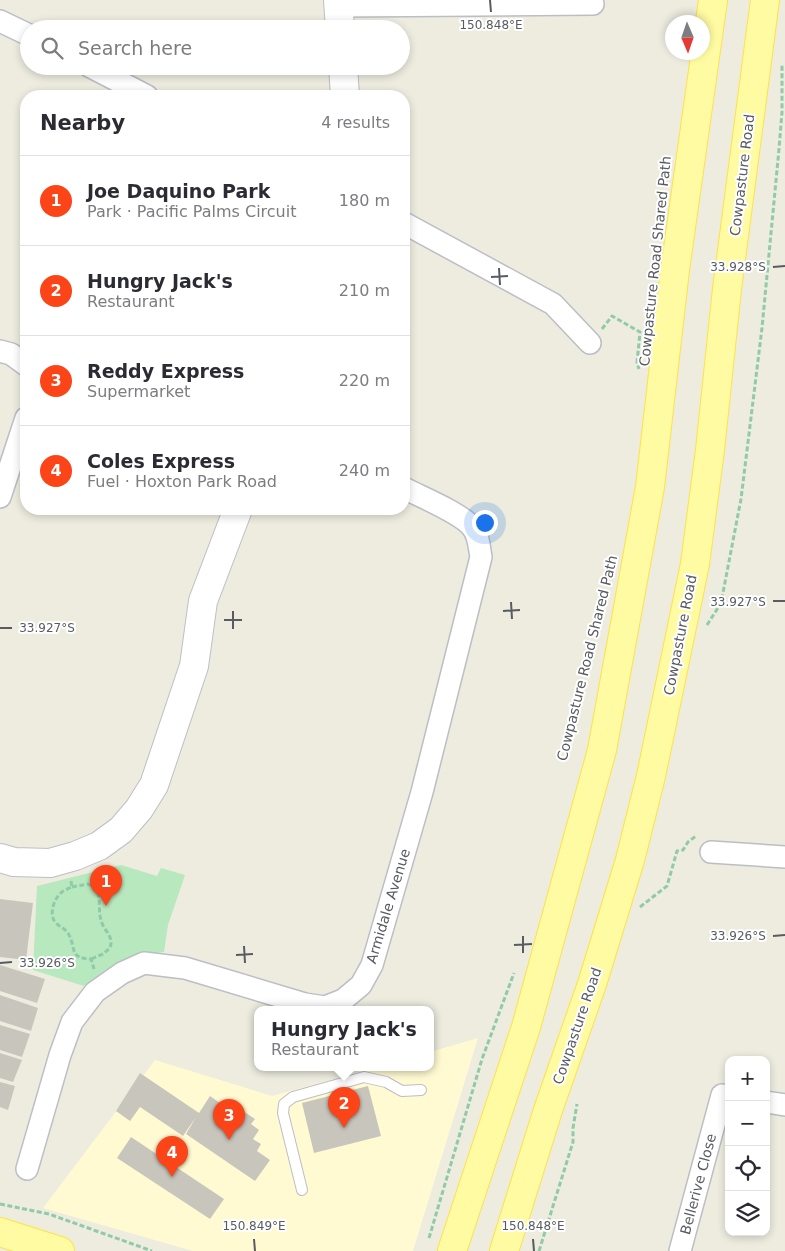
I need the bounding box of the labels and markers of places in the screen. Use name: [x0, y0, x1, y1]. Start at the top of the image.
pin: 1: [90, 865, 122, 906]
pin: 2: [328, 1087, 360, 1128]
pin: 3: [213, 1099, 245, 1140]
pin: 4: [156, 1136, 188, 1177]

